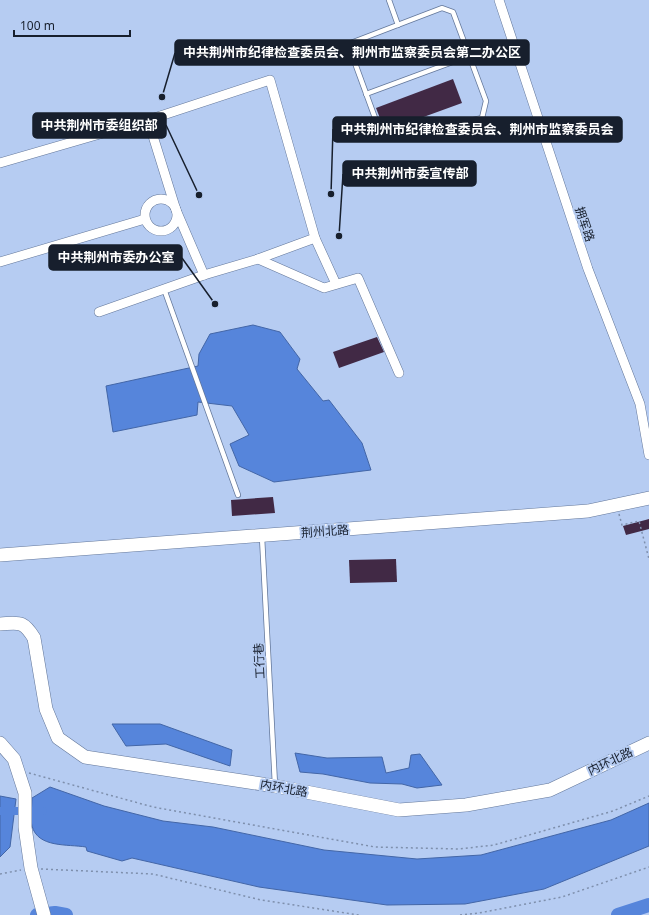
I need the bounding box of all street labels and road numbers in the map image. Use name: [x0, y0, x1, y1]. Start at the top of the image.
street label: 拥军路: [571, 204, 599, 244]
street label: 荆州北路: [300, 521, 350, 541]
street label: 工行巷: [250, 643, 268, 679]
street label: 内环北路: [585, 743, 635, 779]
street label: 内环北路: [259, 775, 309, 801]

